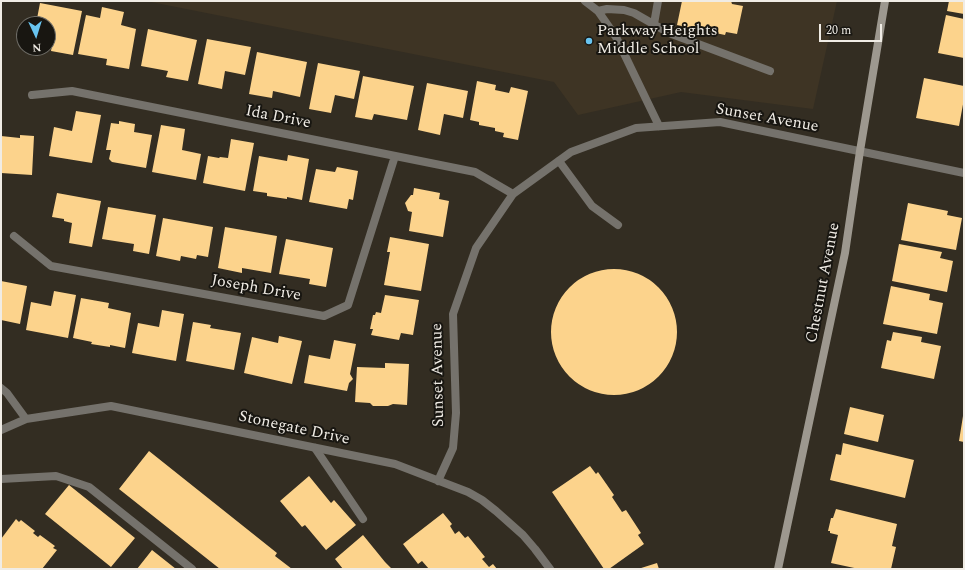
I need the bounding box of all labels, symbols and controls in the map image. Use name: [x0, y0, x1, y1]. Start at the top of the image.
north arrow: [16, 16, 56, 56]
scale bar: [821, 16, 884, 42]
text: 20 m: [826, 21, 851, 40]
place label: Parkway Heights Middle School: [597, 22, 718, 60]
marker: Parkway Heights Middle School: [584, 36, 594, 46]
text: N: [32, 39, 42, 56]
street label: Sunset Avenue: [714, 101, 820, 137]
street label: Ida Drive: [244, 102, 312, 134]
street label: Chestnut Avenue: [803, 221, 845, 345]
street label: Joseph Drive: [210, 272, 302, 306]
street label: Sunset Avenue: [428, 323, 450, 427]
street label: Stonegate Drive: [237, 408, 351, 450]

